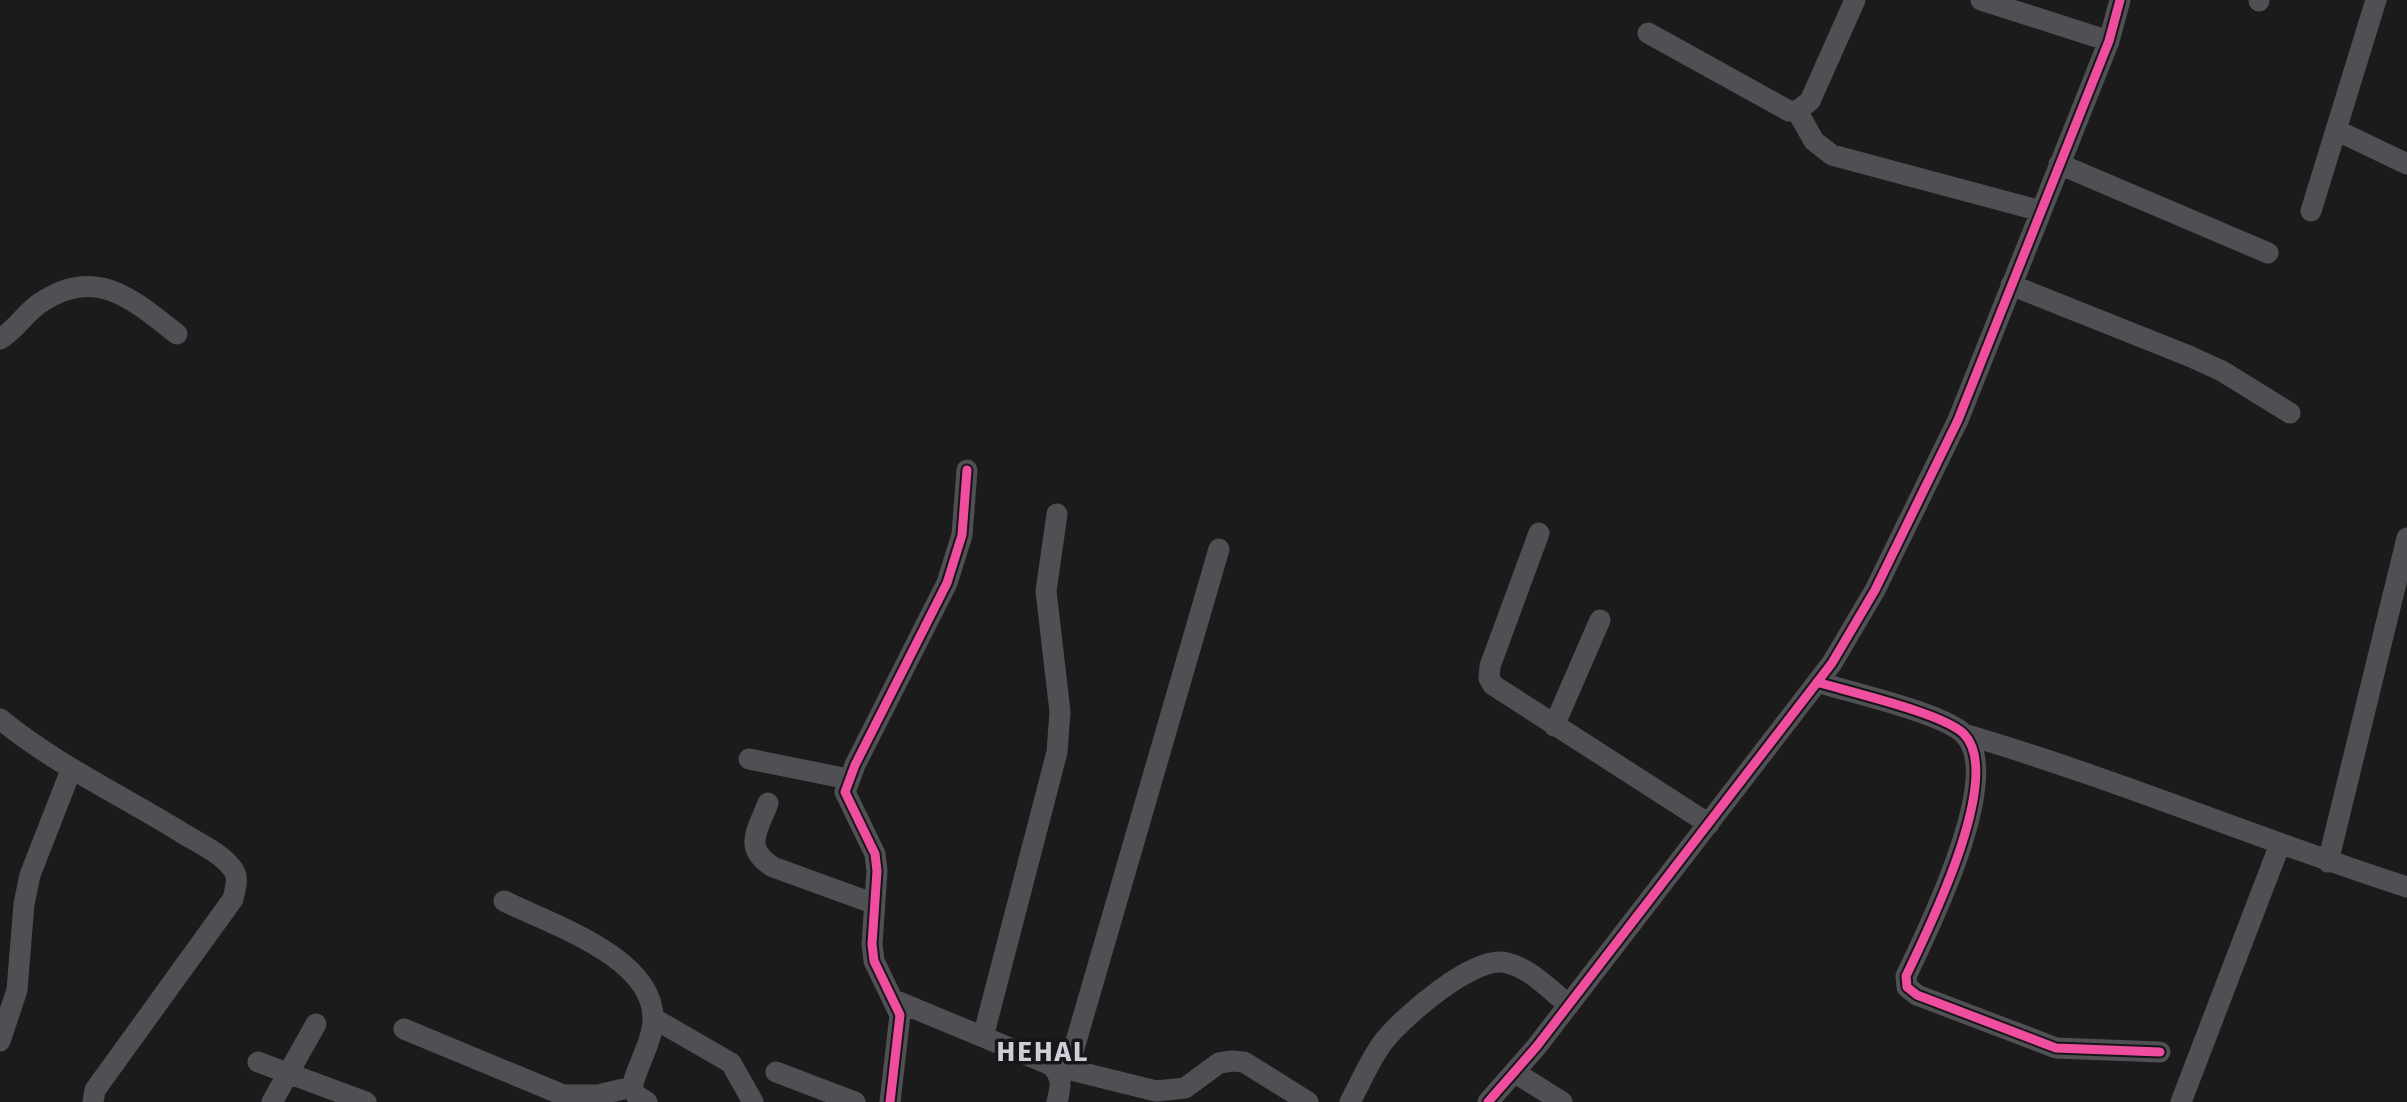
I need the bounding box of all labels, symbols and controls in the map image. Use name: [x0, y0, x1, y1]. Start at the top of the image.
district label: HEHAL: [997, 1035, 1089, 1068]

